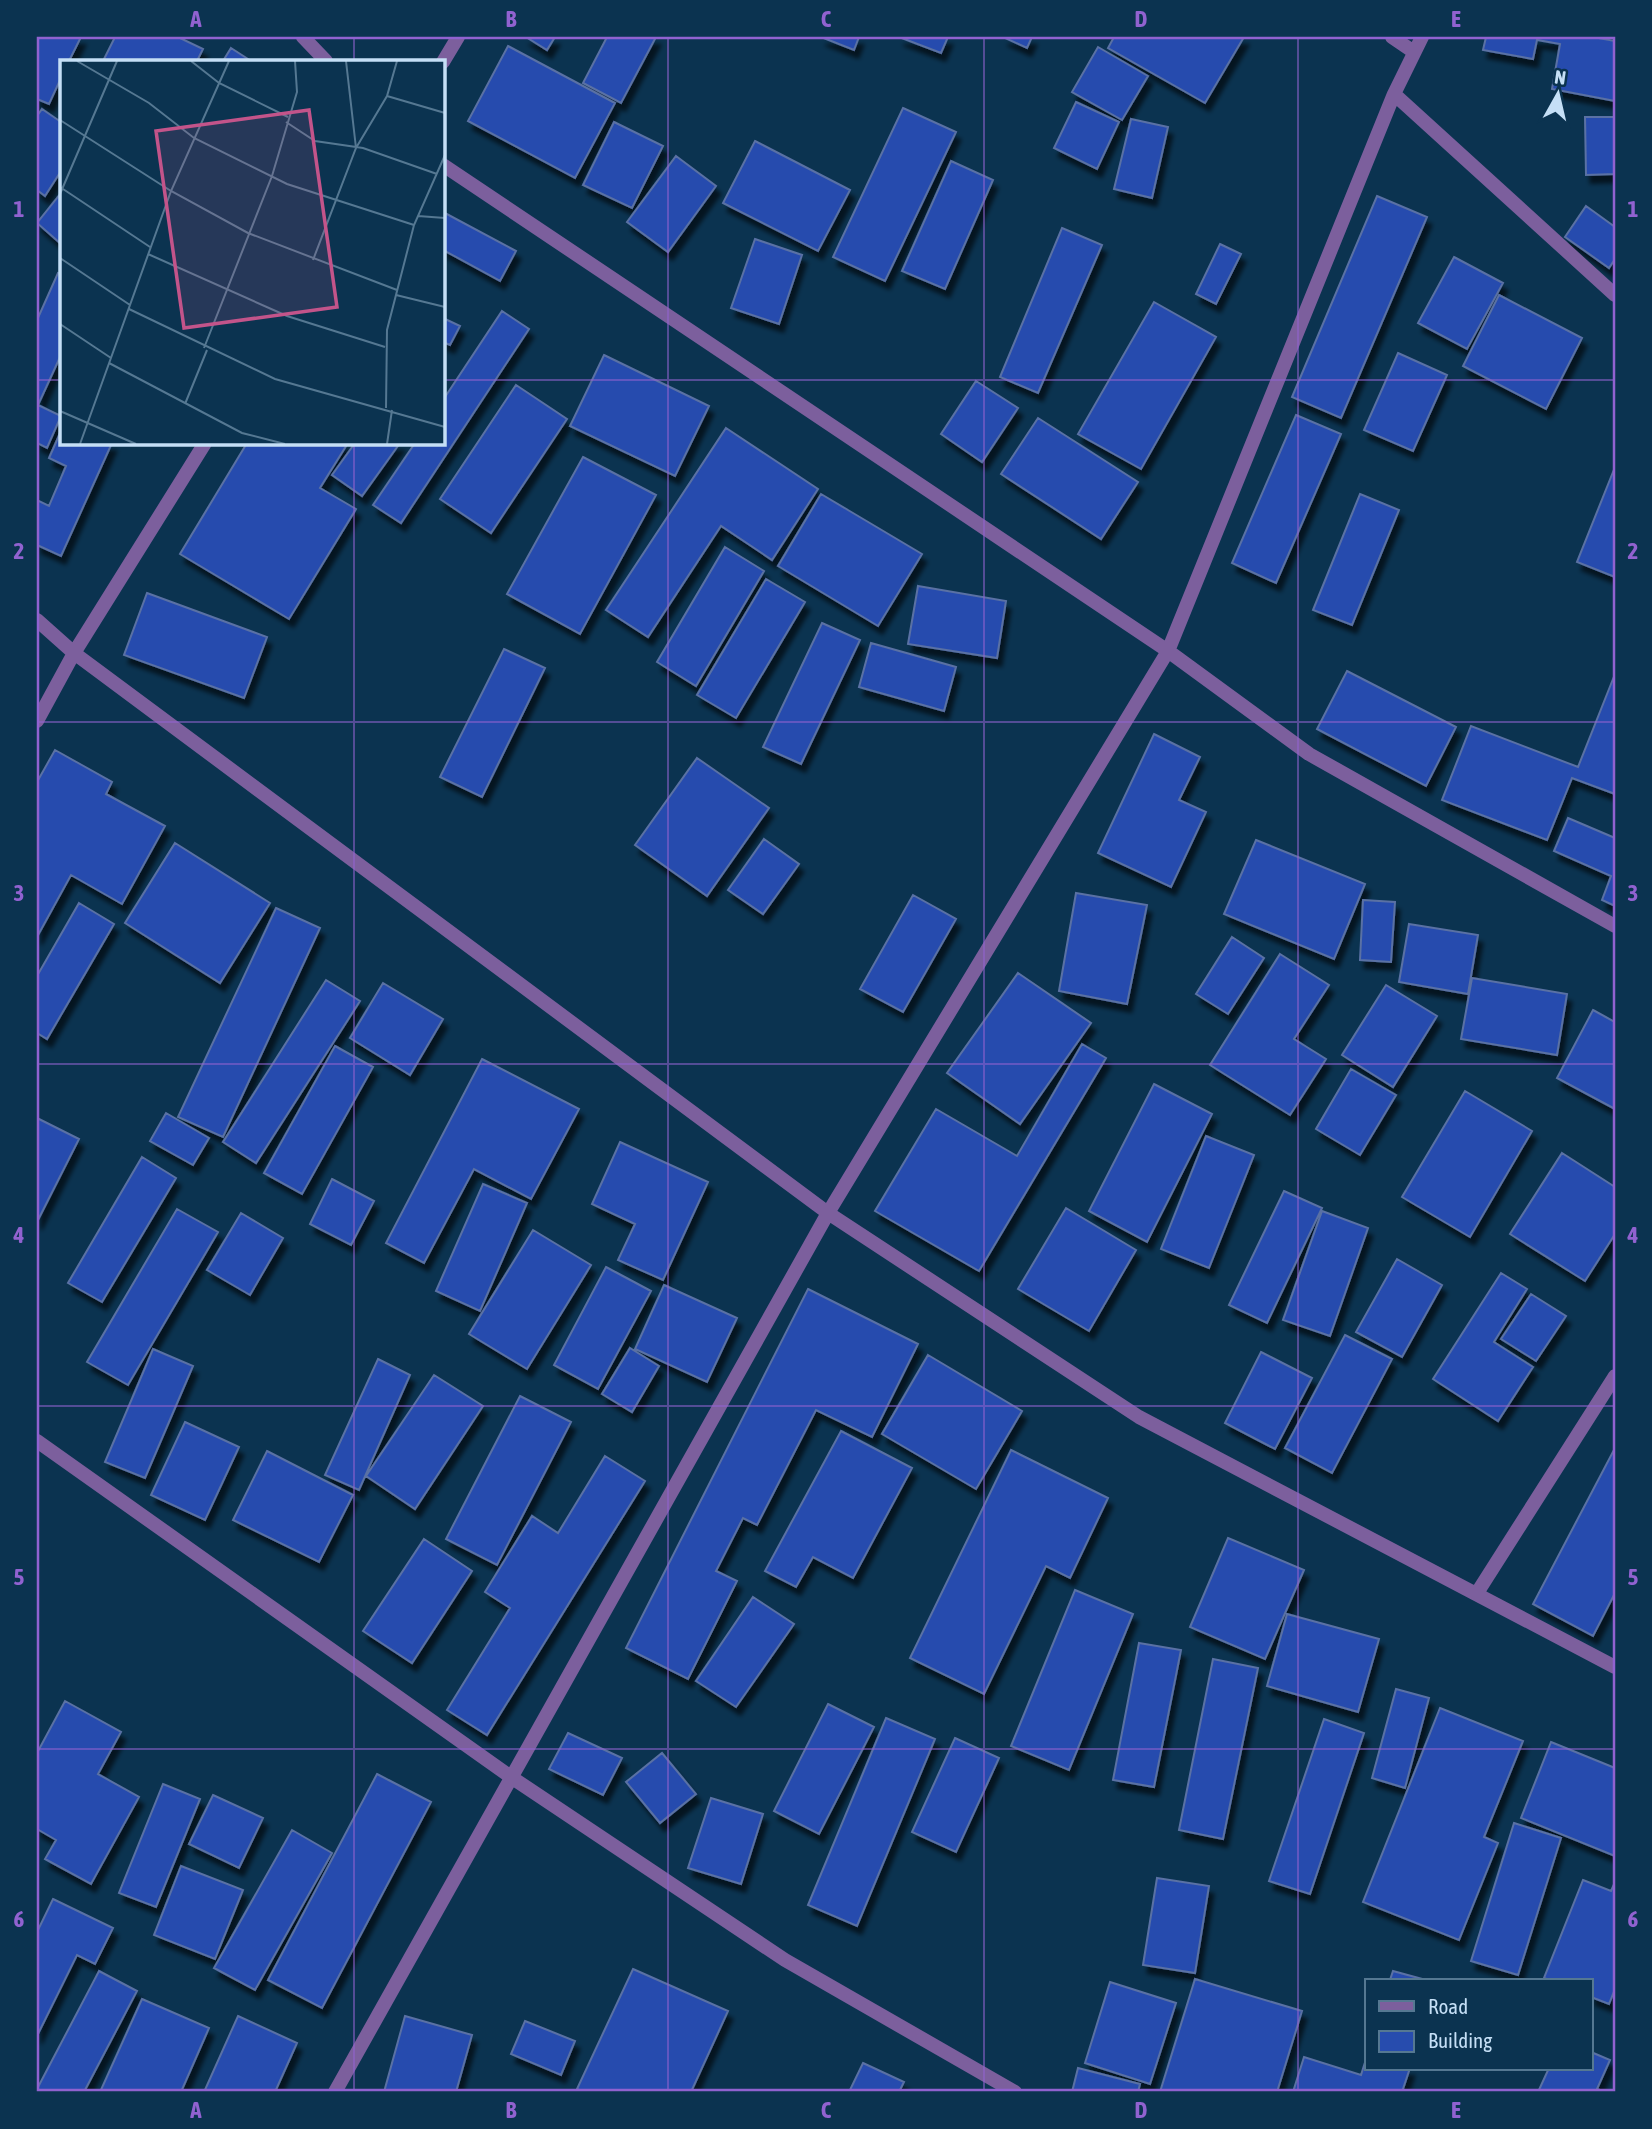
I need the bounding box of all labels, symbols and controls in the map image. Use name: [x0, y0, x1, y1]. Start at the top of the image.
text: A: [189, 6, 202, 32]
text: B: [506, 6, 517, 32]
text: C: [821, 6, 832, 32]
text: D: [1135, 6, 1148, 32]
text: E: [1451, 6, 1461, 32]
inset map: [60, 60, 444, 444]
north arrow: [1522, 60, 1592, 130]
text: N: [1553, 65, 1567, 89]
text: 1: [14, 196, 25, 222]
text: 1: [1628, 196, 1639, 222]
text: 2: [14, 538, 24, 564]
text: 2: [1628, 538, 1638, 564]
text: 3: [14, 880, 24, 906]
text: 3: [1628, 880, 1638, 906]
text: 4: [13, 1222, 25, 1248]
text: 4: [1627, 1222, 1639, 1248]
text: 5: [14, 1564, 25, 1590]
text: 5: [1628, 1564, 1639, 1590]
text: 6: [14, 1906, 25, 1932]
text: 6: [1628, 1906, 1639, 1932]
legend: [1365, 1979, 1592, 2070]
text: Road: [1428, 1994, 1468, 2018]
text: Building: [1428, 2028, 1492, 2052]
text: A: [189, 2097, 202, 2123]
text: B: [506, 2097, 517, 2123]
text: C: [821, 2097, 832, 2123]
text: D: [1135, 2097, 1148, 2123]
text: E: [1451, 2097, 1461, 2123]

